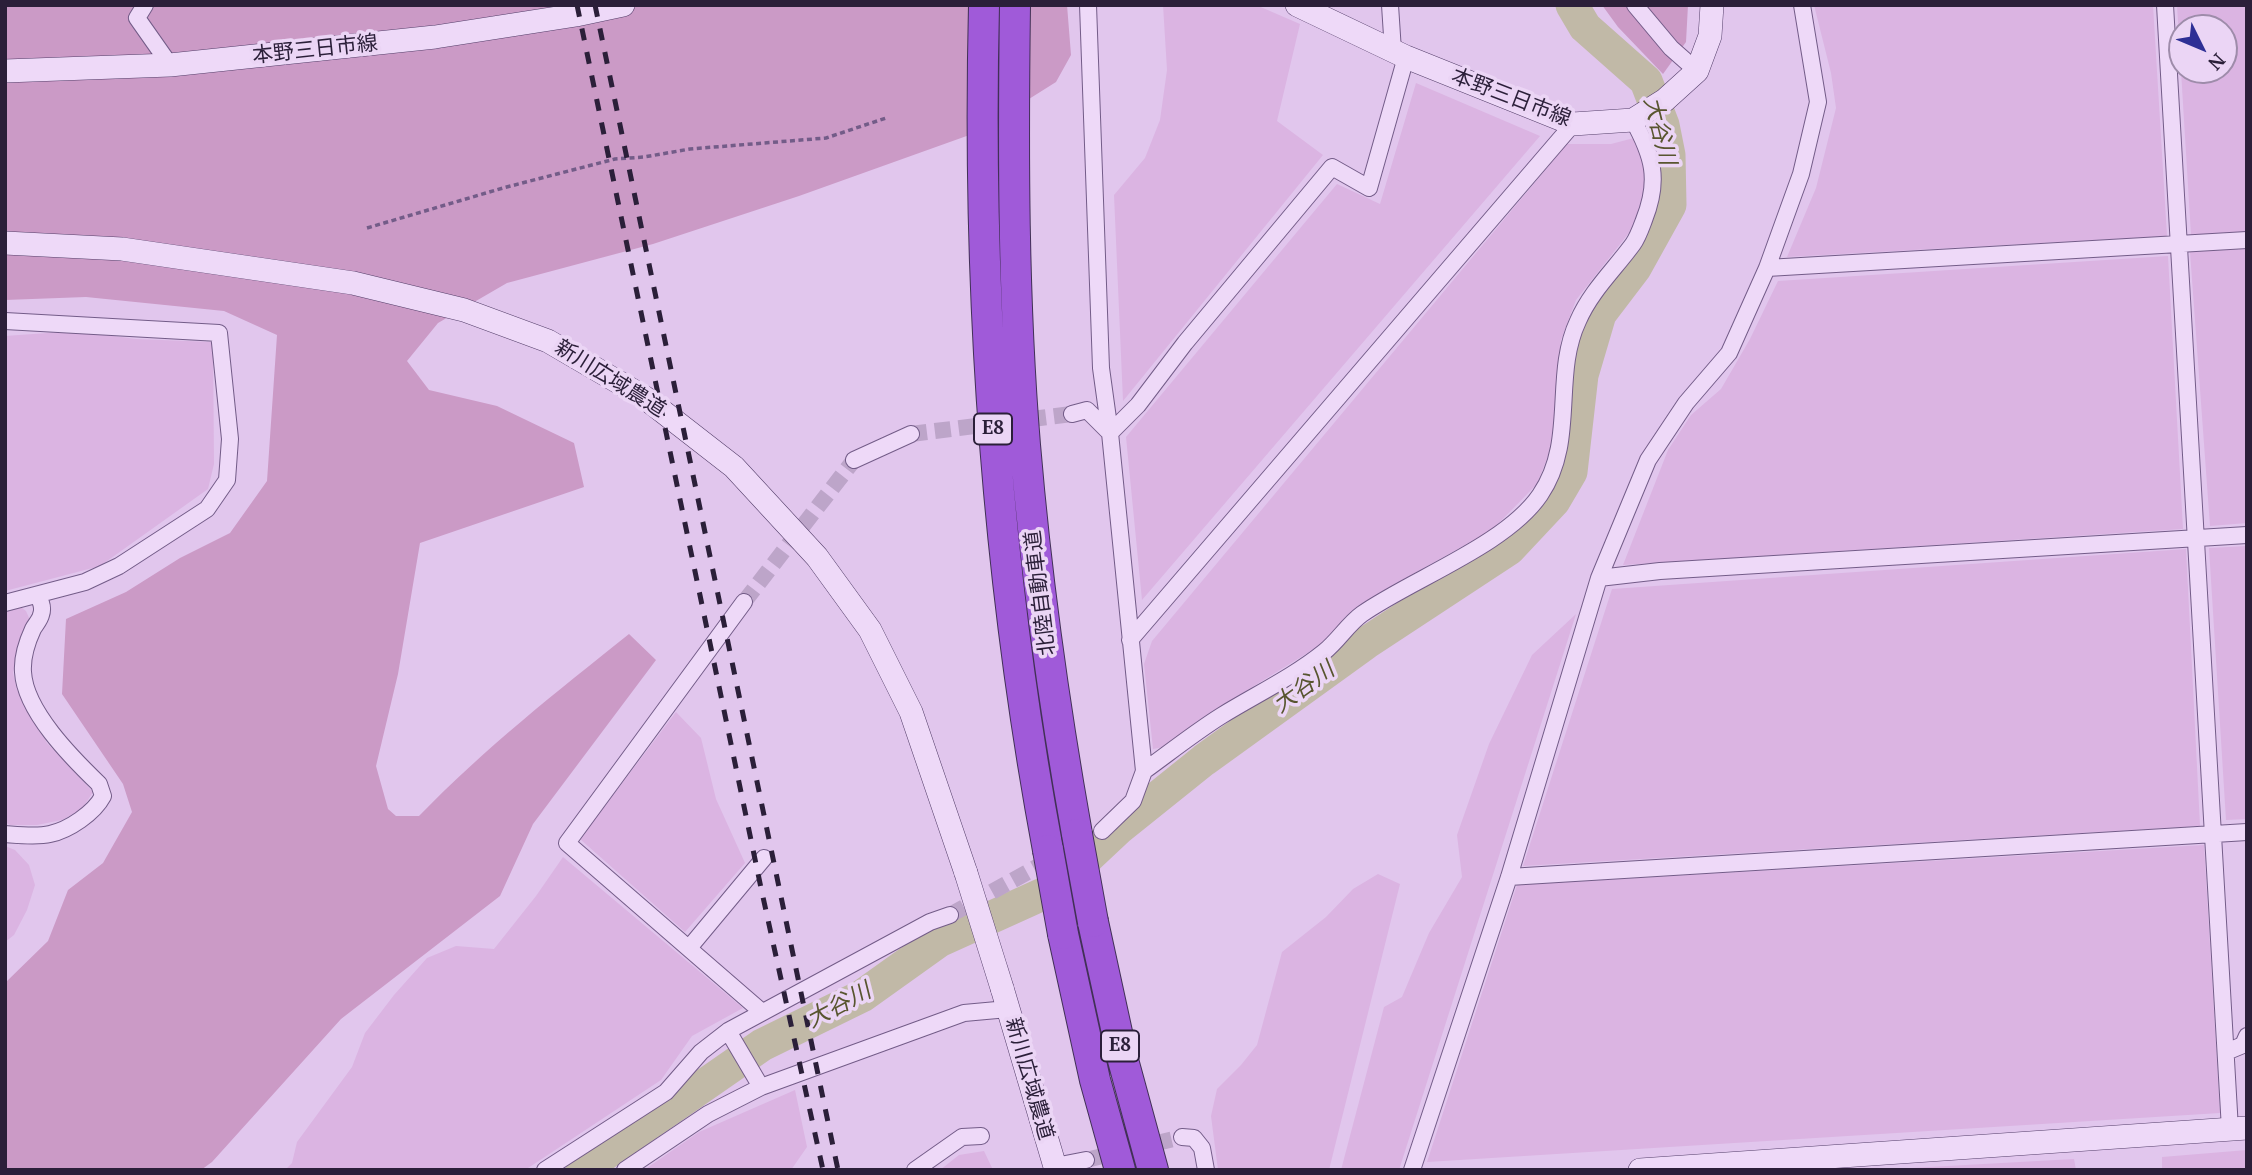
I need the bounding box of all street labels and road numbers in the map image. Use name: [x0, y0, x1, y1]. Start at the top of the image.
street label: 本野三日市線: [251, 31, 379, 69]
street label: 本野三日市線: [1448, 64, 1574, 132]
street label: 新川広域農道: [550, 335, 670, 423]
road number: E8: [974, 414, 1012, 444]
street label: 北陸自動車道: [1021, 529, 1061, 657]
street label: 新川広域農道: [1000, 1015, 1058, 1143]
road number: E8: [1101, 1030, 1139, 1062]

